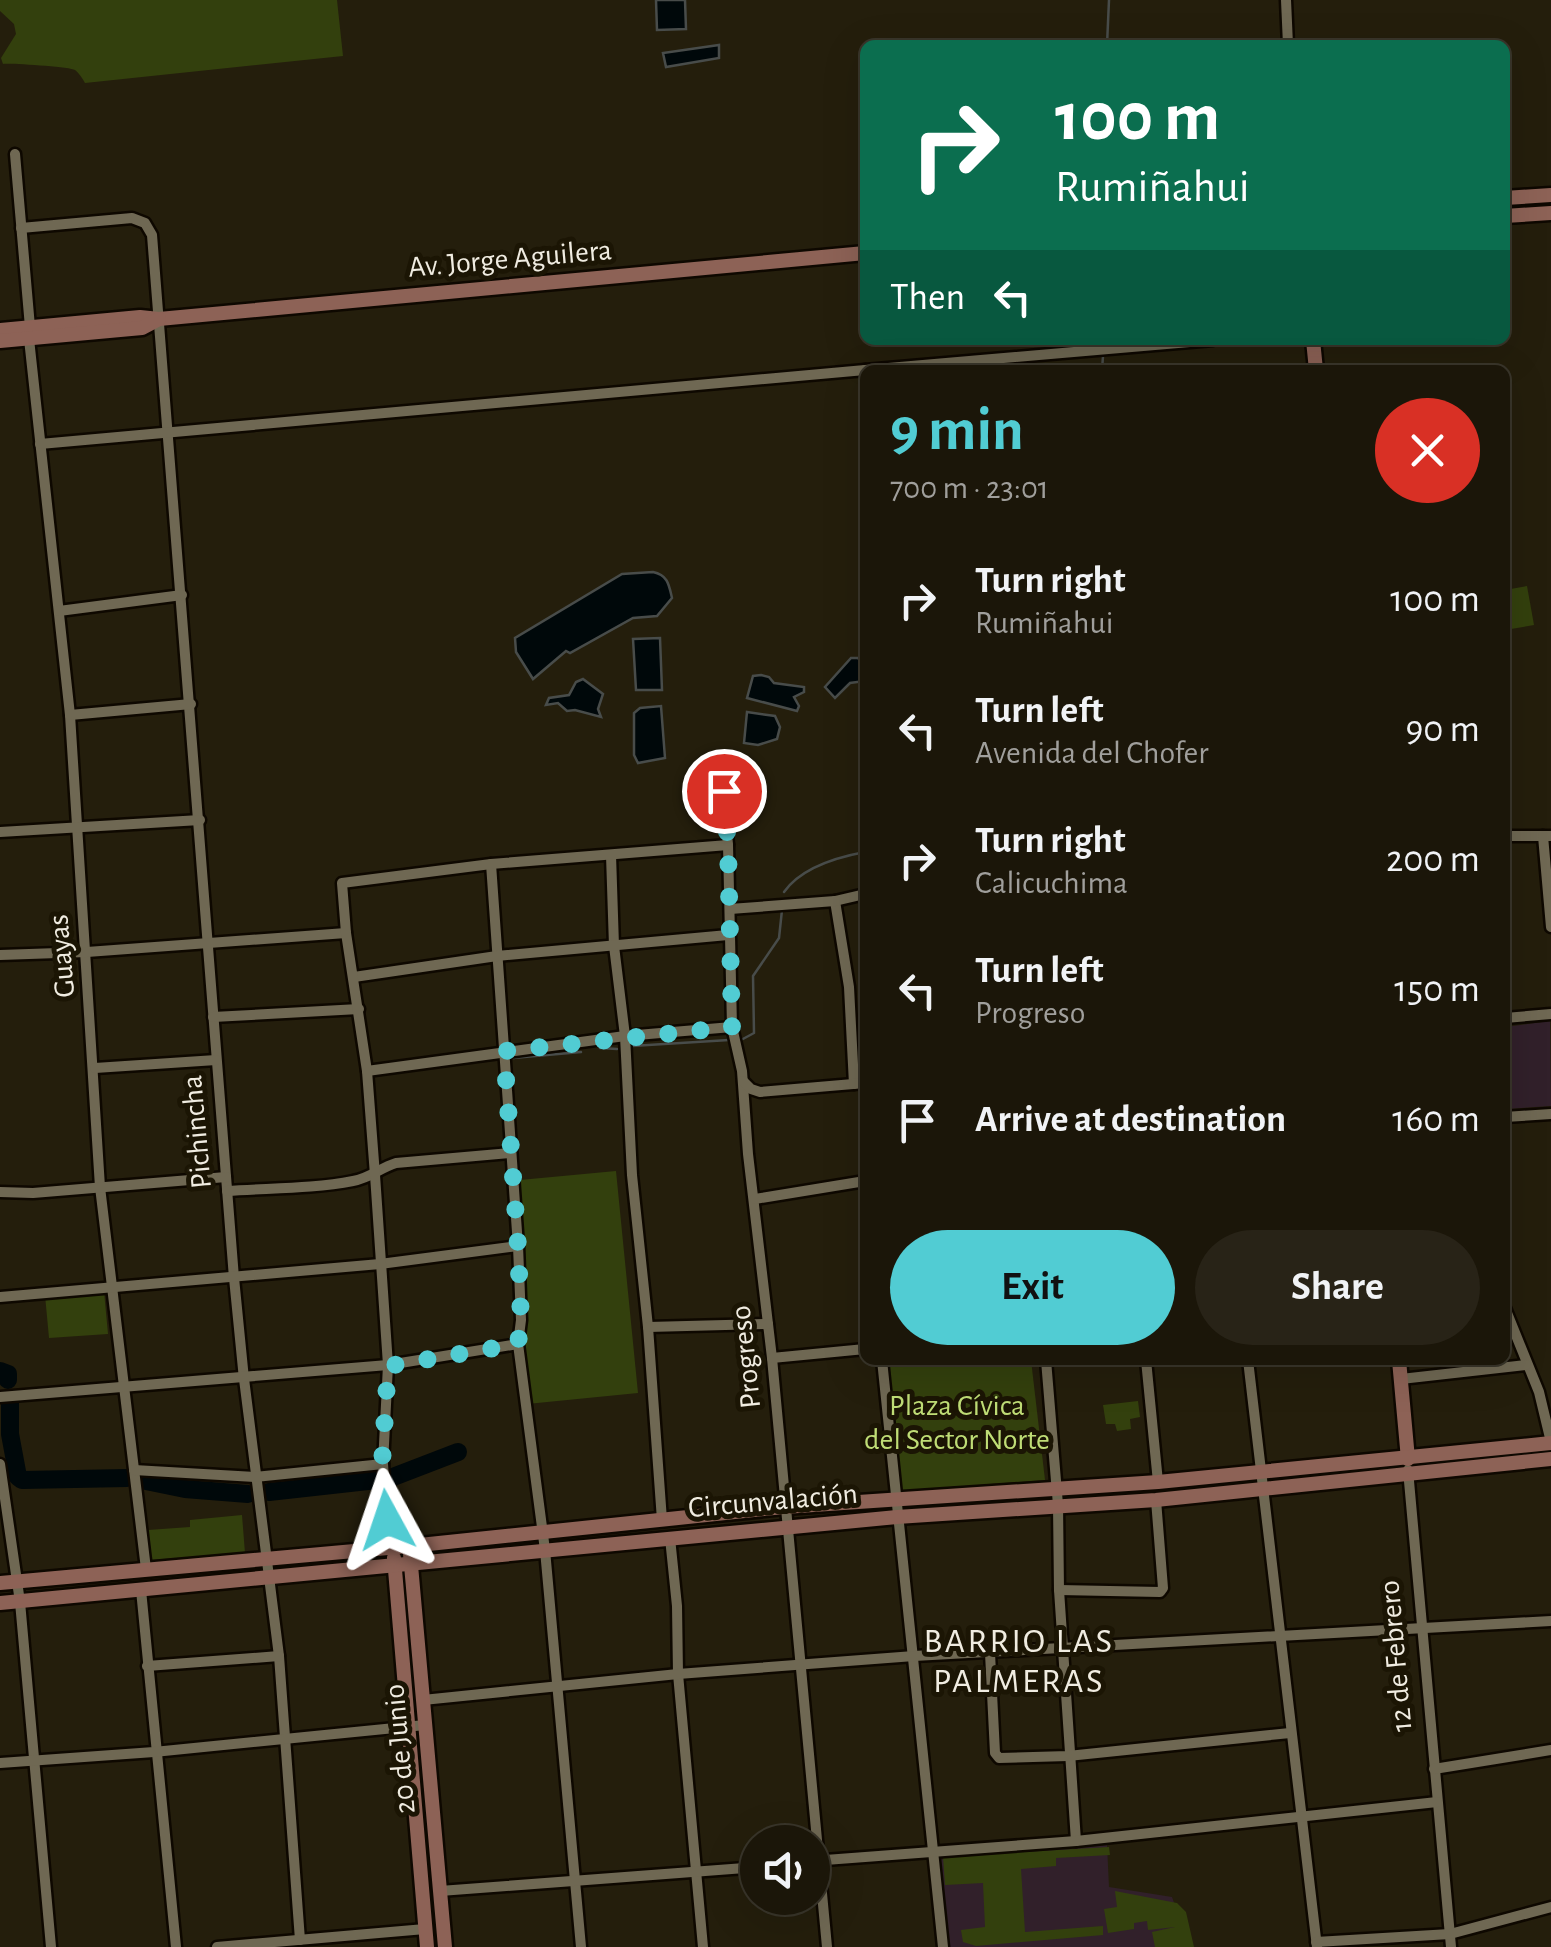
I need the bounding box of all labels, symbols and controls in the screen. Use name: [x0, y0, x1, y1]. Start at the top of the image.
icon: right: [890, 80, 1020, 210]
text: 100 m: [1055, 83, 1220, 153]
text: Rumiñahui: [1055, 165, 1250, 210]
street label: Av. Jorge Aguilera: [407, 235, 613, 283]
icon: left: [985, 270, 1040, 325]
text: Then: [890, 279, 965, 317]
button: close: [1375, 398, 1480, 503]
text: 9 min: [890, 401, 1024, 461]
text: 700 m · 23:01: [890, 472, 1049, 504]
text: Turn right: [975, 562, 1125, 600]
icon: right: [890, 573, 945, 628]
text: 100 m: [1390, 581, 1480, 619]
text: Rumiñahui: [975, 607, 1113, 639]
text: Turn left: [975, 692, 1103, 730]
icon: left: [890, 703, 945, 758]
text: 90 m: [1405, 711, 1480, 749]
text: Avenida del Chofer: [975, 737, 1209, 769]
pin: [682, 749, 767, 834]
icon: arrive: [697, 764, 752, 819]
text: Turn right: [975, 822, 1125, 860]
icon: right: [890, 833, 945, 888]
text: 200 m: [1386, 841, 1480, 879]
text: Calicuchima: [975, 867, 1128, 899]
street label: Guayas: [43, 913, 81, 999]
text: Turn left: [975, 952, 1103, 990]
icon: left: [890, 963, 945, 1018]
text: 150 m: [1394, 971, 1480, 1009]
text: Progreso: [975, 997, 1085, 1029]
street label: Pichincha: [177, 1074, 217, 1190]
icon: arrive: [890, 1093, 945, 1148]
text: Arrive at destination: [975, 1101, 1286, 1139]
text: 160 m: [1392, 1101, 1480, 1139]
button: Exit: [890, 1230, 1175, 1345]
button: Share: [1195, 1230, 1480, 1345]
street label: Progreso: [726, 1304, 766, 1410]
park label: Plaza Cívica del Sector Norte: [864, 1391, 1050, 1455]
position arrow: [335, 1468, 439, 1572]
street label: Circunvalación: [687, 1479, 859, 1523]
street label: 12 de Febrero: [1374, 1579, 1418, 1733]
district label: BARRIO LAS PALMERAS: [924, 1624, 1114, 1699]
street label: 20 de Junio: [379, 1683, 421, 1815]
map controls: [740, 1825, 830, 1915]
button: sound: [740, 1825, 830, 1915]

